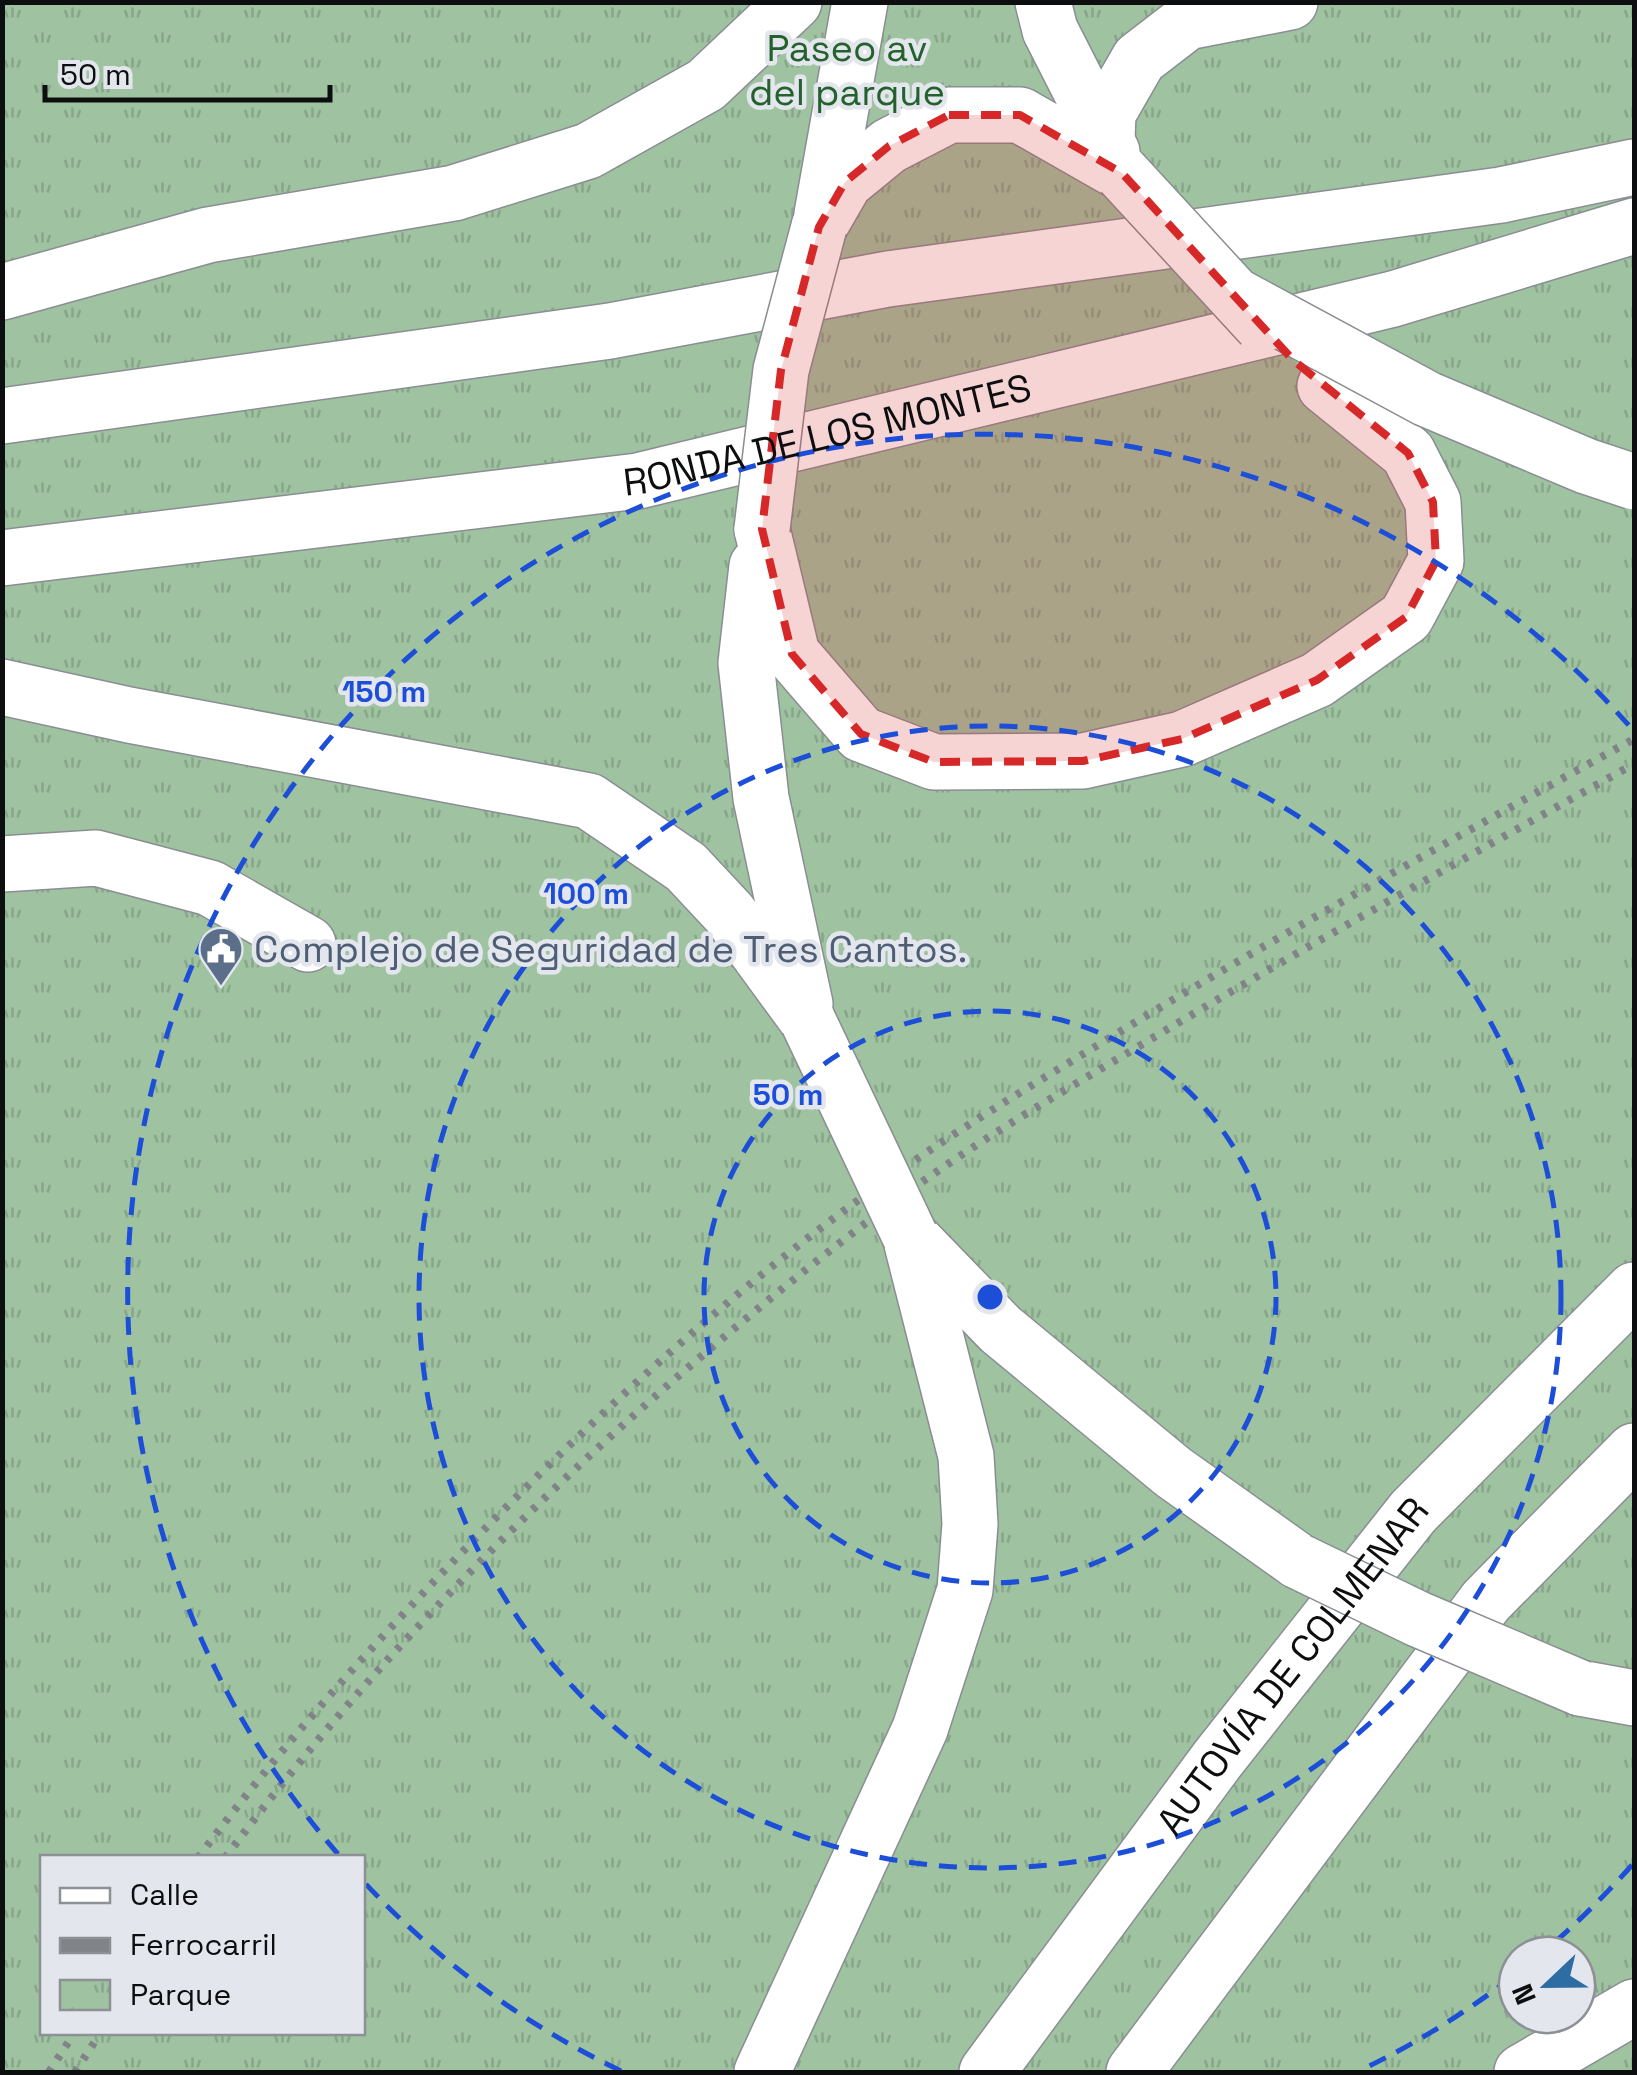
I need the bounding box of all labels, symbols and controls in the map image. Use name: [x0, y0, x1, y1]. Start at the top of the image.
park label: Paseo av del parque: [749, 24, 945, 116]
scale bar: [45, 40, 330, 102]
text: 50 m: [60, 55, 131, 94]
street label: RONDA DE LOS MONTES: [620, 363, 1036, 507]
text: 150 m: [342, 672, 426, 711]
text: 100 m: [543, 874, 629, 913]
place label: Complejo de Seguridad de Tres Cantos.: [254, 925, 967, 973]
public building icon: Complejo de Seguridad de Tres Cantos.: [198, 926, 244, 987]
text: 50 m: [753, 1075, 823, 1114]
centre of rings: [972, 1279, 1008, 1315]
street label: AUTOVÍA DE COLMENAR: [1146, 1488, 1439, 1844]
legend: [40, 1855, 365, 2035]
text: Calle: [130, 1875, 199, 1914]
text: Ferrocarril: [130, 1925, 277, 1964]
north arrow: [1497, 1935, 1597, 2035]
text: Parque: [130, 1975, 231, 2014]
text: N: [1504, 1979, 1544, 2010]

